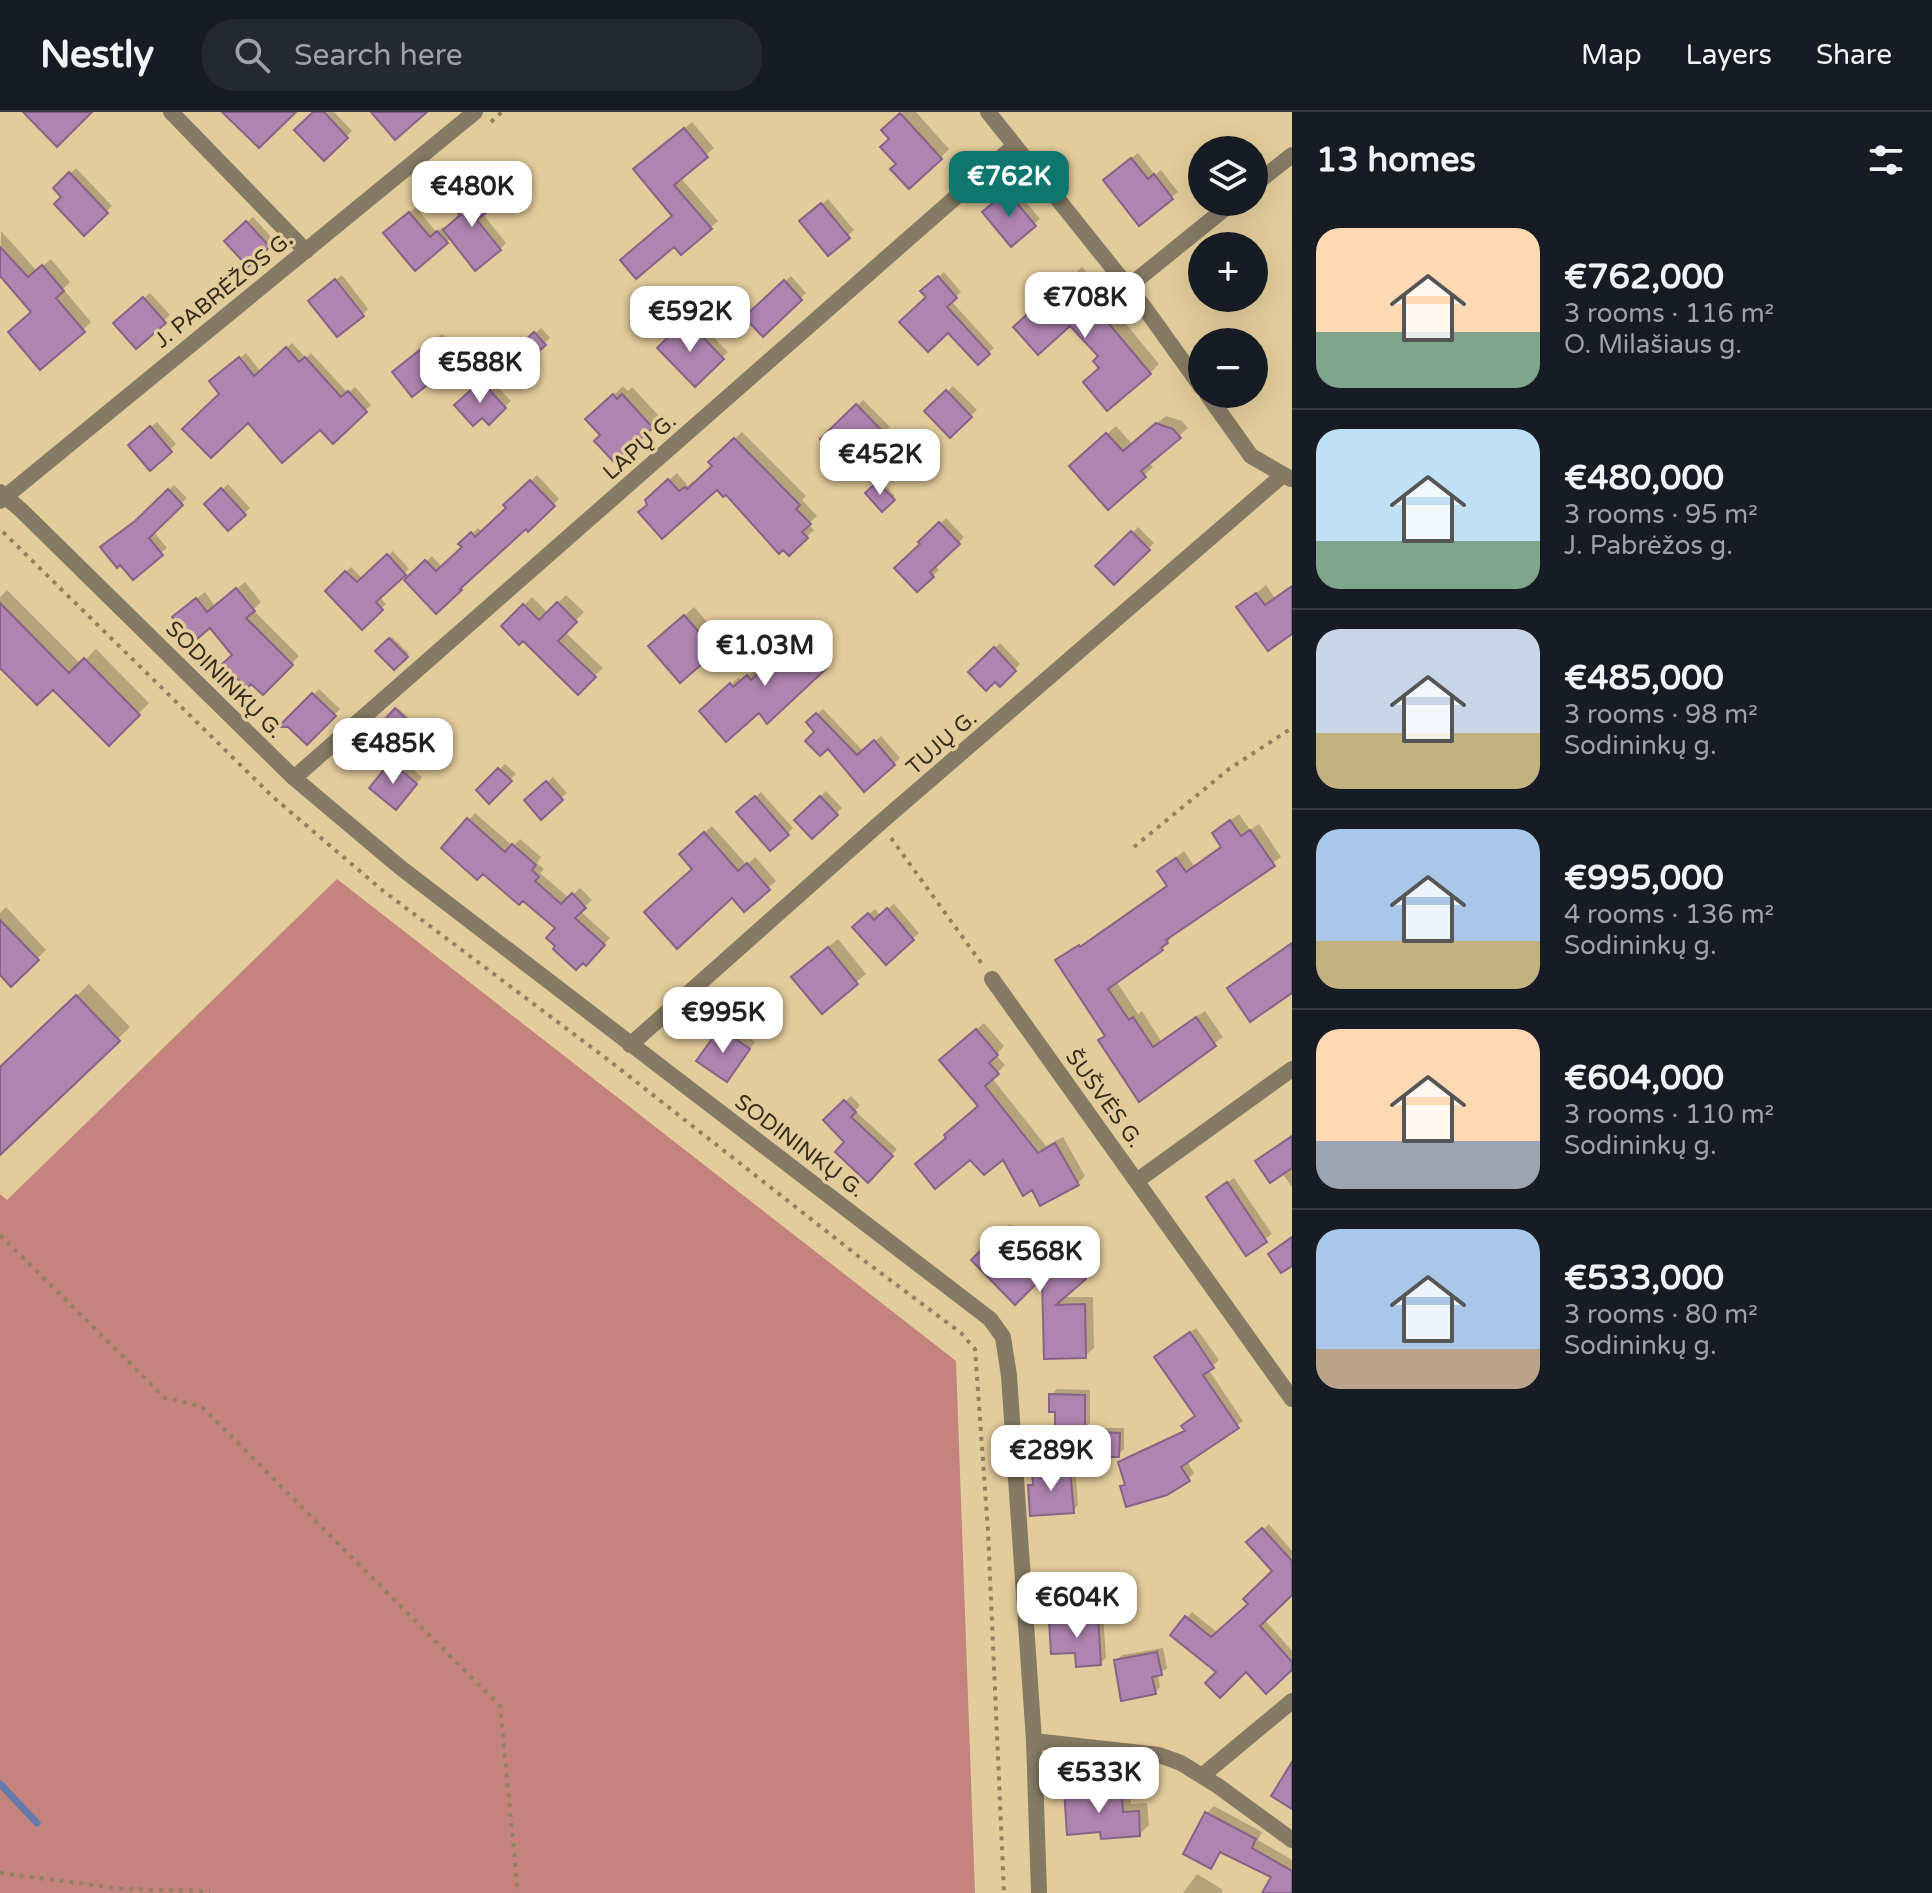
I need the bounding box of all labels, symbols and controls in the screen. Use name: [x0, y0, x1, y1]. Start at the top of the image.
search box: [202, 19, 762, 91]
text: Nestly: [40, 32, 154, 78]
icon: search: [230, 33, 274, 77]
text: Search here: [294, 37, 463, 74]
text: Map: [1581, 38, 1642, 72]
text: Layers: [1686, 38, 1772, 72]
text: Share: [1816, 38, 1892, 72]
map controls: [1188, 136, 1268, 408]
button: layers: [1188, 136, 1268, 216]
icon: filters: [1864, 138, 1908, 182]
text: 13 homes: [1316, 140, 1476, 181]
pin: €762K: [953, 151, 1065, 219]
pin: €480K: [416, 161, 528, 229]
text: €762K: [967, 161, 1051, 192]
text: €480K: [430, 171, 514, 202]
street label: J. PABRĖŽOS G.: [149, 225, 298, 354]
button: +: [1188, 232, 1268, 312]
text: €762,000: [1564, 257, 1724, 298]
icon: home: [1380, 260, 1476, 356]
pin: €708K: [1029, 272, 1141, 340]
text: €708K: [1043, 282, 1127, 313]
pin: €592K: [634, 286, 746, 354]
text: €592K: [648, 296, 732, 327]
text: 3 rooms · 116 m²: [1564, 298, 1774, 329]
button: −: [1188, 328, 1268, 408]
text: O. Milašiaus g.: [1564, 329, 1742, 360]
pin: €588K: [424, 337, 536, 405]
text: €588K: [438, 347, 522, 378]
street label: LAPŲ G.: [598, 408, 681, 485]
pin: €452K: [824, 429, 936, 497]
text: €452K: [838, 439, 922, 470]
text: €480,000: [1564, 458, 1724, 499]
icon: home: [1380, 461, 1476, 557]
text: 3 rooms · 95 m²: [1564, 499, 1758, 530]
text: J. Pabrėžos g.: [1564, 530, 1733, 561]
street label: SODININKŲ G.: [160, 616, 288, 744]
pin: €1.03M: [700, 620, 830, 688]
text: €1.03M: [716, 630, 814, 661]
text: €485,000: [1564, 658, 1724, 699]
icon: home: [1380, 661, 1476, 757]
text: 3 rooms · 98 m²: [1564, 699, 1758, 730]
street label: TUJŲ G.: [901, 705, 982, 780]
pin: €485K: [337, 718, 449, 786]
text: €485K: [351, 728, 435, 759]
text: Sodininkų g.: [1564, 730, 1717, 761]
text: €995,000: [1564, 858, 1724, 899]
icon: home: [1380, 861, 1476, 957]
text: 4 rooms · 136 m²: [1564, 899, 1774, 930]
text: Sodininkų g.: [1564, 930, 1717, 961]
pin: €995K: [667, 987, 779, 1055]
text: €995K: [681, 997, 765, 1028]
street label: ŠUŠVĖS G.: [1060, 1044, 1149, 1153]
text: €604,000: [1564, 1058, 1724, 1099]
icon: home: [1380, 1061, 1476, 1157]
street label: SODININKŲ G.: [730, 1089, 869, 1203]
text: 3 rooms · 110 m²: [1564, 1099, 1774, 1130]
text: Sodininkų g.: [1564, 1130, 1717, 1161]
pin: €568K: [984, 1226, 1096, 1294]
text: €568K: [998, 1236, 1082, 1267]
text: €533,000: [1564, 1258, 1724, 1299]
icon: home: [1380, 1261, 1476, 1357]
text: 3 rooms · 80 m²: [1564, 1299, 1758, 1330]
text: Sodininkų g.: [1564, 1330, 1717, 1361]
pin: €289K: [995, 1425, 1107, 1493]
text: €289K: [1009, 1435, 1093, 1466]
pin: €604K: [1021, 1572, 1133, 1640]
text: €604K: [1035, 1582, 1119, 1613]
pin: €533K: [1043, 1747, 1155, 1815]
text: €533K: [1057, 1757, 1141, 1788]

